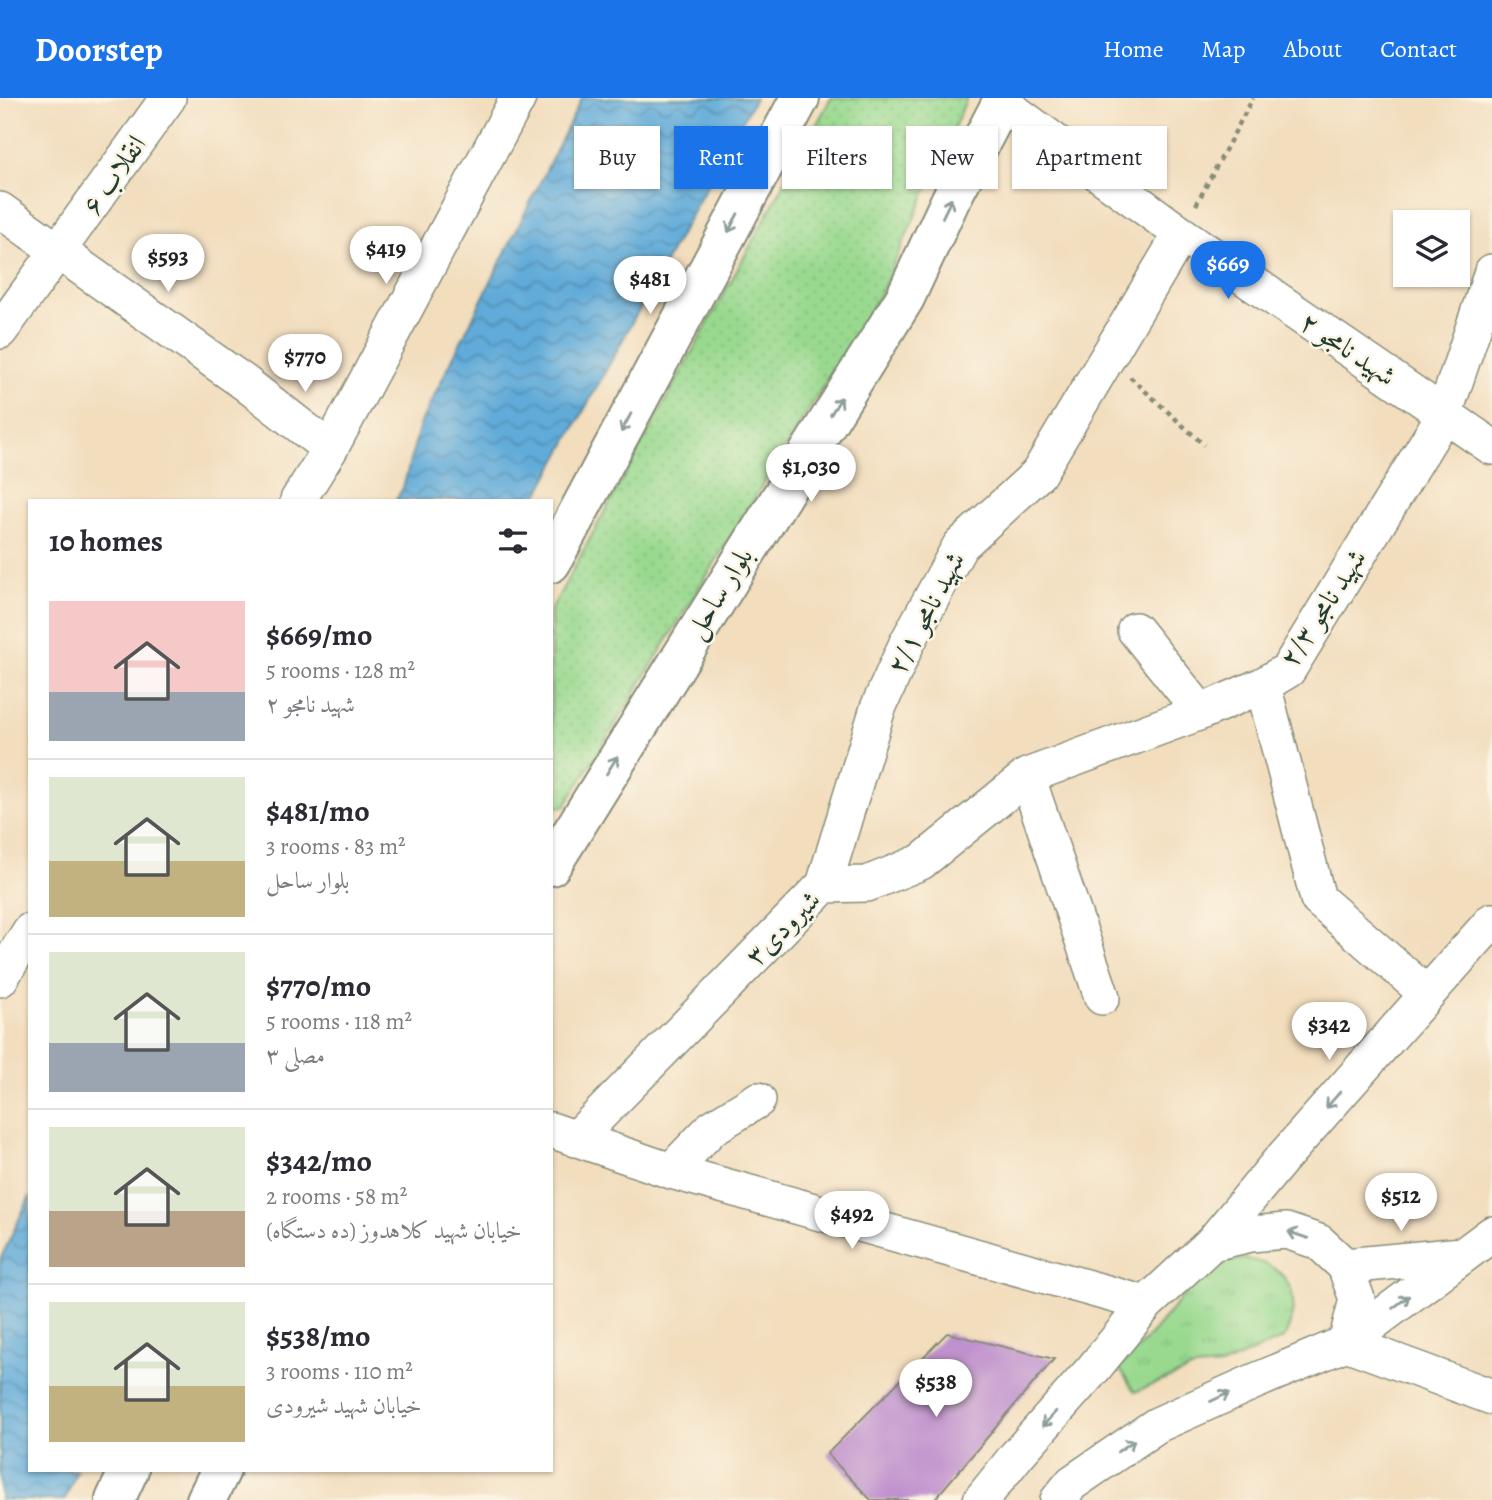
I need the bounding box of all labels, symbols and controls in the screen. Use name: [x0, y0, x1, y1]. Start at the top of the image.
text: Doorstep: [35, 27, 163, 72]
text: Home: [1103, 33, 1164, 65]
text: Map: [1202, 33, 1246, 65]
text: About: [1284, 33, 1342, 65]
text: Contact: [1380, 33, 1457, 65]
chip: Buy: [574, 126, 660, 189]
chip: Rent: [674, 126, 768, 189]
chip: Filters: [782, 126, 892, 189]
chip: New: [906, 126, 998, 189]
chip: Apartment: [1012, 126, 1167, 189]
street label: انقلاب ۶: [73, 128, 155, 222]
one-way arrow: [941, 198, 954, 219]
map controls: [1393, 210, 1470, 287]
button: layers: [1393, 210, 1470, 287]
one-way arrow: [726, 212, 740, 233]
pin: $419: [345, 226, 427, 286]
text: $419: [366, 233, 406, 264]
pin: $593: [127, 234, 209, 294]
text: $593: [147, 241, 189, 272]
pin: $669: [1187, 242, 1269, 301]
text: $669: [1207, 248, 1249, 279]
pin: $481: [609, 256, 691, 316]
text: $481: [630, 263, 670, 294]
street label: شهید نامجو ۲: [1292, 303, 1404, 395]
pin: $770: [264, 334, 346, 394]
text: $770: [284, 341, 326, 372]
one-way arrow: [830, 397, 844, 417]
one-way arrow: [619, 413, 633, 433]
pin: $1,030: [754, 444, 868, 504]
text: $1,030: [782, 451, 840, 482]
text: 10 homes: [49, 521, 163, 561]
icon: filters: [494, 522, 532, 560]
street label: بلوار ساحل: [676, 540, 762, 646]
street label: شهید نامجو ۲/۳: [1271, 541, 1375, 675]
street label: شهید نامجو ۲/۱: [878, 545, 974, 681]
text: $669/mo: [266, 615, 372, 655]
icon: home: [105, 629, 189, 713]
text: 5 rooms · 128 m²: [266, 655, 415, 686]
text: شهید نامجو ۲: [266, 689, 355, 720]
one-way arrow: [605, 756, 619, 776]
text: $481/mo: [266, 791, 370, 831]
icon: home: [105, 805, 189, 889]
text: 3 rooms · 83 m²: [266, 831, 406, 862]
text: بلوار ساحل: [266, 865, 349, 896]
street label: شیرودی۳: [737, 882, 829, 974]
text: $770/mo: [266, 966, 371, 1006]
icon: home: [105, 980, 189, 1064]
pin: $342: [1288, 1002, 1370, 1062]
text: 5 rooms · 118 m²: [266, 1006, 412, 1037]
text: $342: [1308, 1009, 1350, 1040]
text: مصلی ۳: [266, 1040, 325, 1071]
one-way arrow: [1325, 1091, 1341, 1109]
text: $342/mo: [266, 1141, 372, 1181]
icon: home: [105, 1155, 189, 1239]
pin: $512: [1360, 1174, 1442, 1233]
text: $512: [1381, 1180, 1421, 1211]
text: 2 rooms · 58 m²: [266, 1181, 407, 1212]
pin: $492: [811, 1192, 893, 1251]
text: $492: [830, 1198, 874, 1229]
text: خیابان شهید کلاهدوز (ده دستگاه): [266, 1215, 522, 1246]
one-way arrow: [1287, 1227, 1309, 1240]
one-way arrow: [1391, 1294, 1409, 1309]
text: $538/mo: [266, 1316, 371, 1356]
icon: home: [105, 1330, 189, 1414]
text: 3 rooms · 110 m²: [266, 1356, 413, 1387]
pin: $538: [895, 1360, 977, 1419]
text: $538: [915, 1366, 957, 1397]
text: خیابان شهید شیرودی: [266, 1390, 422, 1421]
one-way arrow: [1208, 1390, 1230, 1403]
one-way arrow: [1041, 1410, 1057, 1428]
one-way arrow: [1116, 1439, 1135, 1454]

